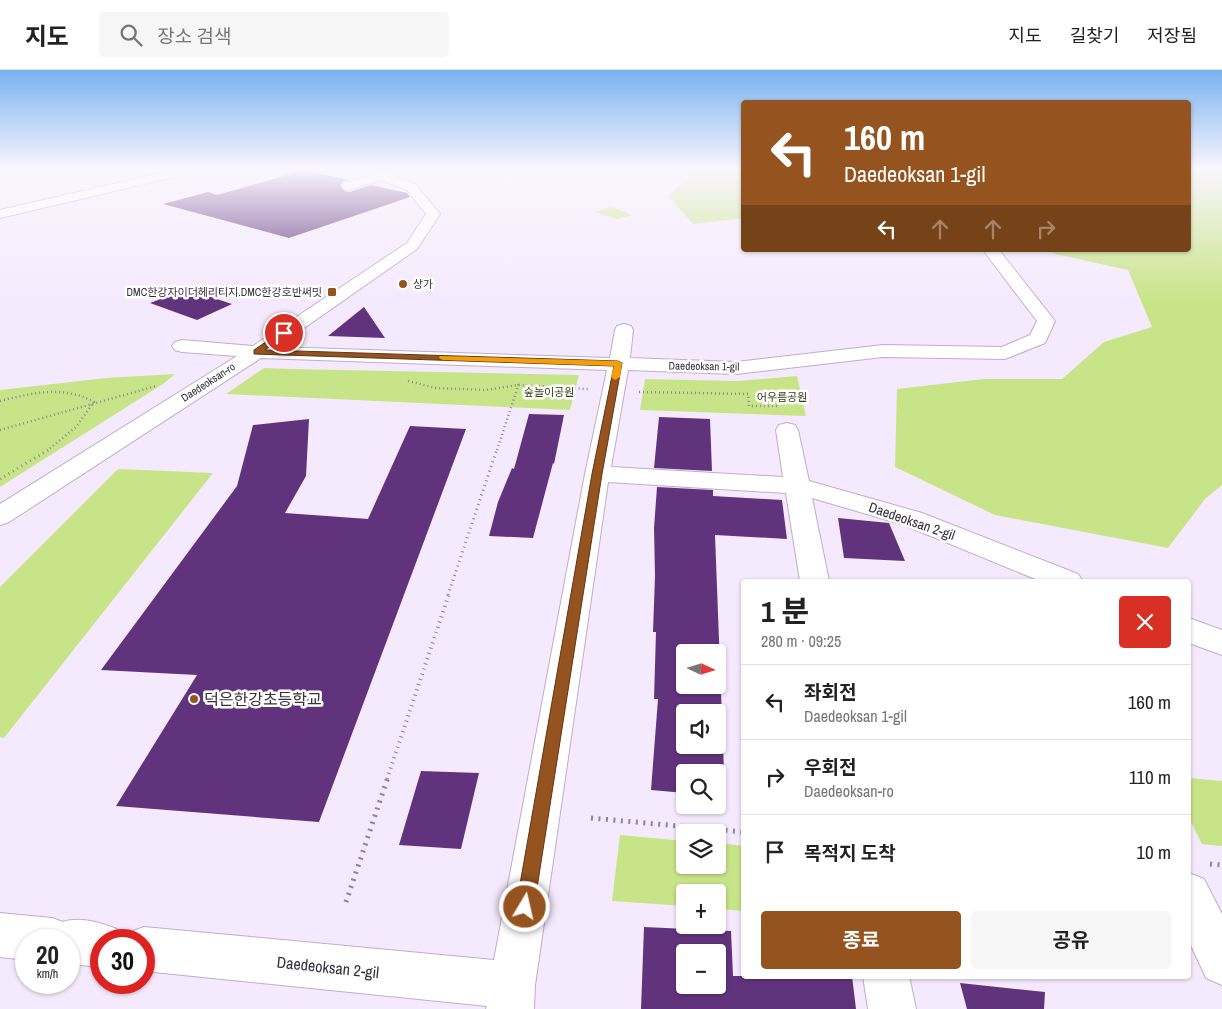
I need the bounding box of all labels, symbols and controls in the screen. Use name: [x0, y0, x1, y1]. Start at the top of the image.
search box: [99, 12, 449, 57]
text: 지도: [25, 20, 69, 52]
icon: search: [117, 21, 145, 49]
text: 장소 검색: [157, 23, 231, 49]
text: 지도: [1009, 23, 1042, 48]
text: 길찾기: [1070, 23, 1119, 48]
text: 저장됨: [1147, 23, 1197, 48]
text: 160 m: [844, 114, 925, 161]
icon: left: [761, 120, 826, 185]
text: Daedeoksan 1-gil: [844, 159, 985, 189]
icon: left: [873, 215, 901, 243]
icon: ahead: [926, 215, 954, 243]
icon: ahead: [979, 215, 1007, 243]
icon: right: [1032, 215, 1060, 243]
place label: 상가: [413, 277, 433, 291]
marker: 상가: [397, 278, 409, 290]
place label: DMC한강자이더헤리티지.DMC한강호반써밋: [127, 285, 322, 299]
marker: DMC한강자이더헤리티지.DMC한강호반써밋: [326, 286, 338, 298]
pin: [263, 312, 305, 354]
icon: arrive: [270, 319, 298, 347]
street label: Daedeoksan 1-gil: [669, 358, 739, 374]
street label: Daedeoksan-ro: [178, 359, 238, 405]
park label: 숲놀이공원: [524, 385, 574, 399]
park label: 어우름공원: [757, 390, 807, 404]
street label: Daedeoksan 2-gil: [867, 498, 957, 544]
text: 1 분: [761, 591, 809, 631]
button: close: [1119, 596, 1171, 648]
text: 280 m · 09:25: [761, 630, 841, 652]
north arrow: [676, 644, 726, 694]
map controls: [676, 644, 726, 994]
text: 좌회전: [804, 679, 856, 705]
place label: 덕은한강초등학교: [204, 688, 322, 710]
icon: left: [761, 688, 789, 716]
text: 160 m: [1128, 689, 1171, 715]
marker: 덕은한강초등학교: [188, 693, 200, 705]
button: sound: [676, 704, 726, 754]
text: Daedeoksan 1-gil: [804, 705, 907, 727]
text: 우회전: [804, 754, 856, 780]
icon: right: [761, 763, 789, 791]
button: search: [676, 764, 726, 814]
text: 110 m: [1129, 764, 1171, 790]
text: Daedeoksan-ro: [804, 780, 894, 802]
button: layers: [676, 824, 726, 874]
icon: arrive: [761, 838, 789, 866]
text: 10 m: [1136, 839, 1171, 865]
text: 목적지 도착: [804, 840, 896, 866]
position arrow: [498, 880, 550, 932]
button: +: [676, 884, 726, 934]
button: 종료: [761, 911, 961, 969]
button: 공유: [971, 911, 1171, 969]
speed limit sign: 30: [90, 929, 155, 994]
text: 20: [36, 938, 59, 972]
button: −: [676, 944, 726, 994]
street label: Daedeoksan 2-gil: [276, 951, 380, 983]
text: km/h: [37, 966, 58, 982]

